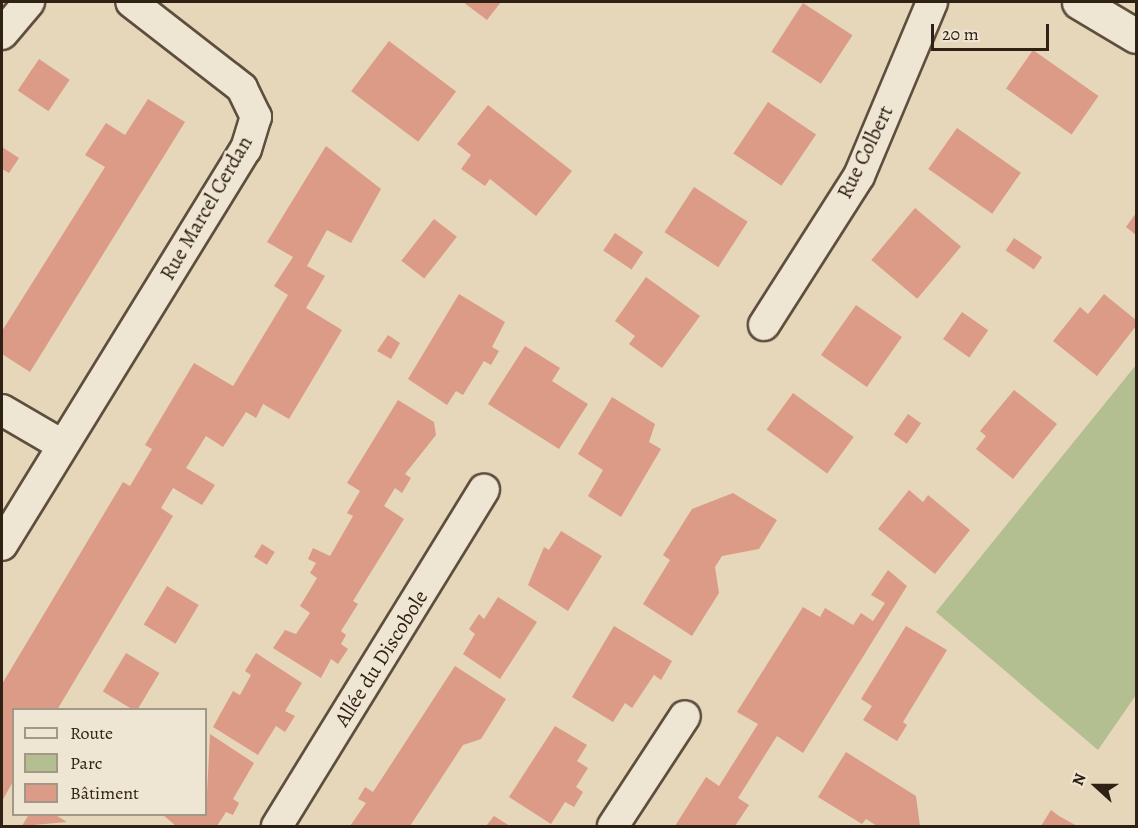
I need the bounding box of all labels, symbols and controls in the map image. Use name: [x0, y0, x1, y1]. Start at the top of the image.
scale bar: [934, 12, 1052, 50]
text: 20 m: [942, 22, 979, 46]
street label: Rue Colbert: [832, 101, 898, 203]
street label: Rue Marcel Cerdan: [155, 131, 257, 285]
street label: Allée du Discobole: [329, 585, 433, 731]
legend: [12, 708, 207, 816]
text: Route: [70, 721, 113, 745]
text: Parc: [70, 751, 102, 775]
north arrow: [1066, 756, 1126, 816]
text: N: [1067, 770, 1092, 789]
text: Bâtiment: [70, 781, 139, 805]

